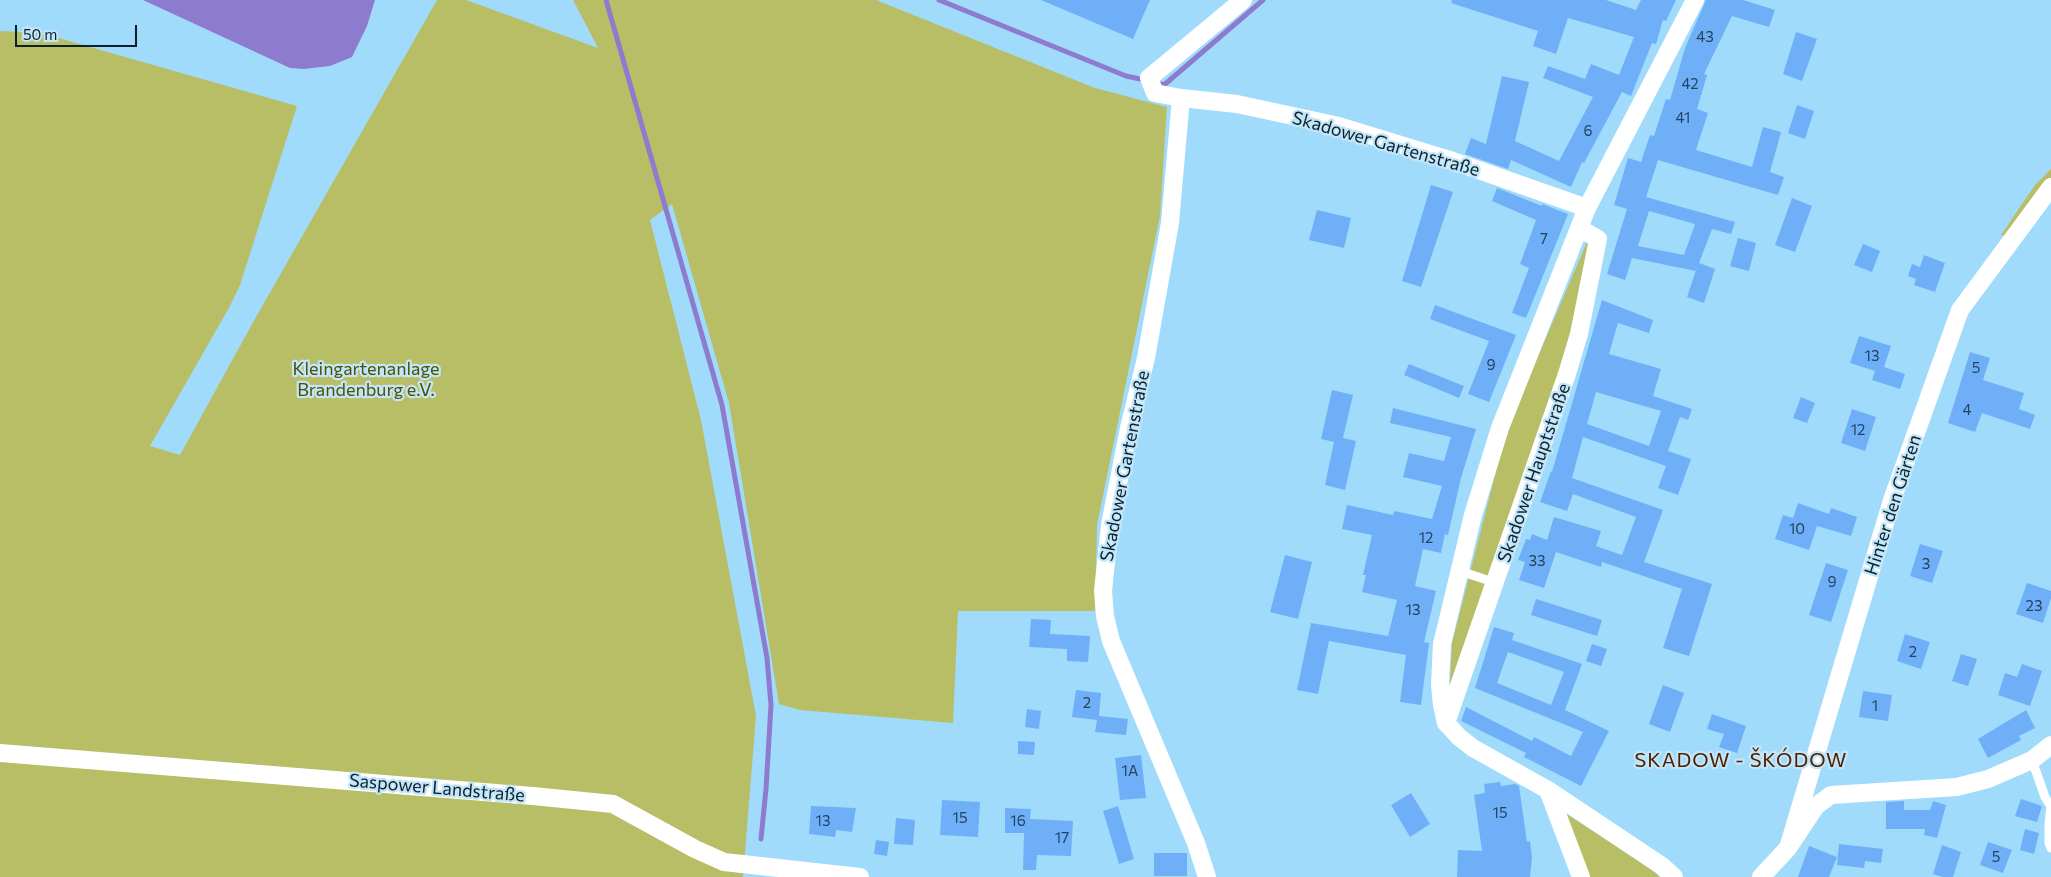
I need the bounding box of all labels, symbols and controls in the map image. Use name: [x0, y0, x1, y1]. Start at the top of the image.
scale bar: [18, 15, 140, 47]
text: 50 m: [23, 25, 57, 43]
house number: 43: [1696, 28, 1714, 46]
house number: 42: [1681, 75, 1699, 93]
street label: Skadower Gartenstraße: [1290, 107, 1482, 181]
house number: 41: [1676, 109, 1690, 127]
house number: 6: [1583, 122, 1593, 140]
house number: 7: [1540, 230, 1548, 248]
house number: 13: [1865, 347, 1879, 365]
house number: 9: [1486, 356, 1496, 374]
park label: Kleingartenanlage Brandenburg e.V.: [292, 358, 440, 400]
house number: 5: [1972, 359, 1980, 377]
street label: Skadower Gartenstraße: [1096, 369, 1154, 563]
street label: Skadower Hauptstraße: [1493, 381, 1575, 565]
house number: 4: [1963, 401, 1971, 419]
house number: 12: [1851, 421, 1865, 439]
street label: Hinter den Gärten: [1860, 432, 1926, 578]
house number: 10: [1789, 520, 1805, 538]
house number: 12: [1419, 529, 1433, 547]
house number: 33: [1528, 552, 1546, 570]
house number: 3: [1922, 555, 1930, 573]
house number: 9: [1827, 573, 1837, 591]
house number: 23: [2026, 597, 2042, 615]
house number: 13: [1406, 601, 1420, 619]
house number: 2: [1909, 643, 1917, 661]
house number: 2: [1083, 694, 1091, 712]
house number: 1: [1872, 697, 1878, 715]
district label: SKADOW - ŠKÓDOW: [1633, 748, 1849, 772]
house number: 1A: [1122, 762, 1138, 780]
street label: Saspower Landstraße: [348, 770, 526, 806]
house number: 15: [1492, 804, 1508, 822]
house number: 15: [952, 809, 968, 827]
house number: 13: [816, 812, 830, 830]
house number: 16: [1010, 812, 1026, 830]
house number: 17: [1055, 829, 1069, 847]
house number: 5: [1992, 848, 2000, 866]

